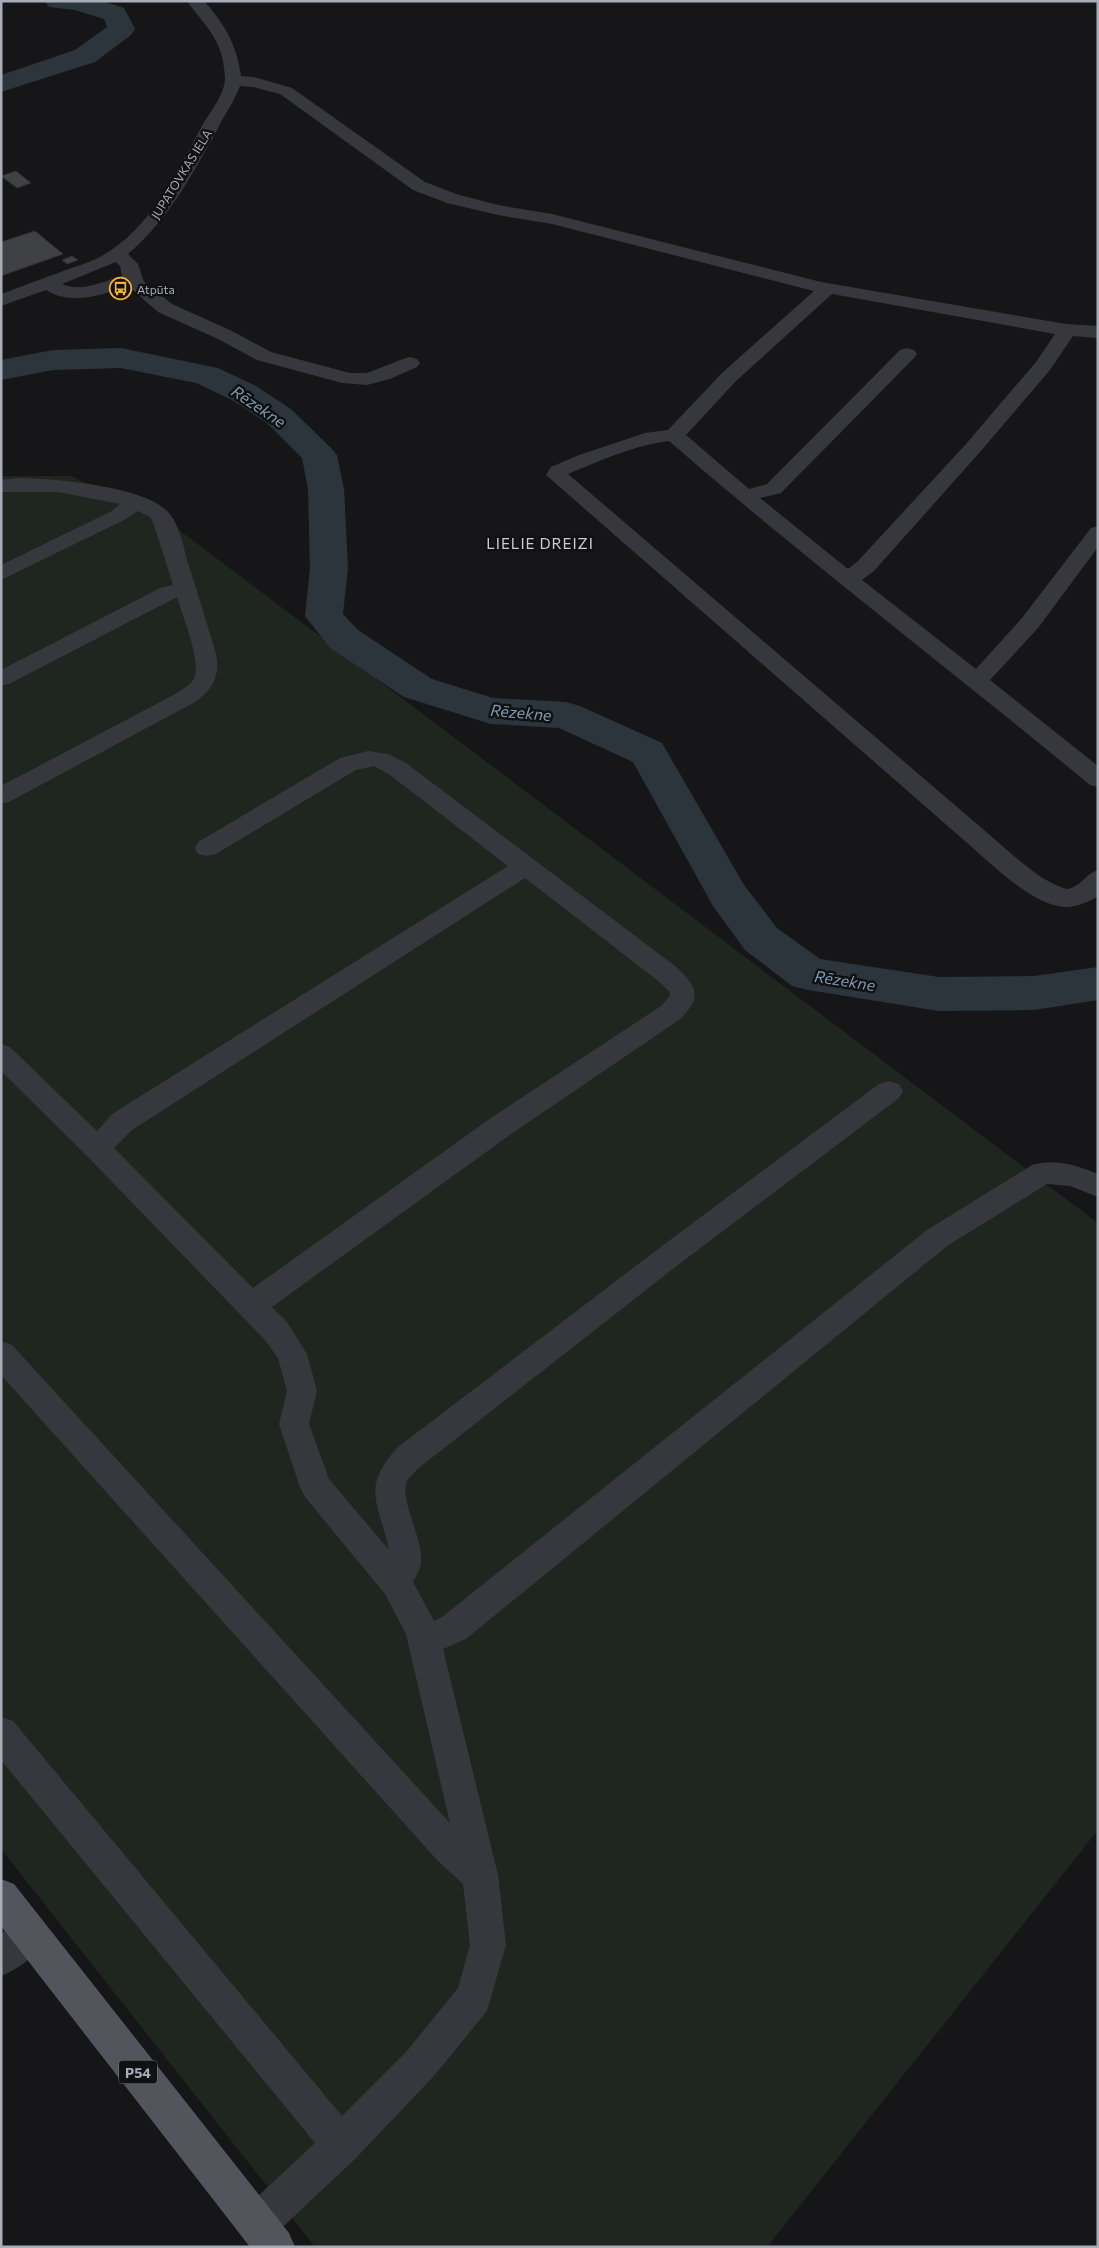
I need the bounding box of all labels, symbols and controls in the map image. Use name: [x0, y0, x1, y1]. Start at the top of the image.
street label: JUPATOVKAS IELA: [148, 127, 215, 222]
bus stop icon: Atpūta: [109, 277, 133, 301]
place label: Atpūta: [137, 282, 175, 296]
water label: Rēzekne: [228, 381, 290, 431]
district label: LIELIE DREIZI: [486, 534, 594, 552]
water label: Rēzekne: [490, 700, 553, 724]
water label: Rēzekne: [813, 966, 877, 994]
road number: P54: [119, 2060, 157, 2084]

